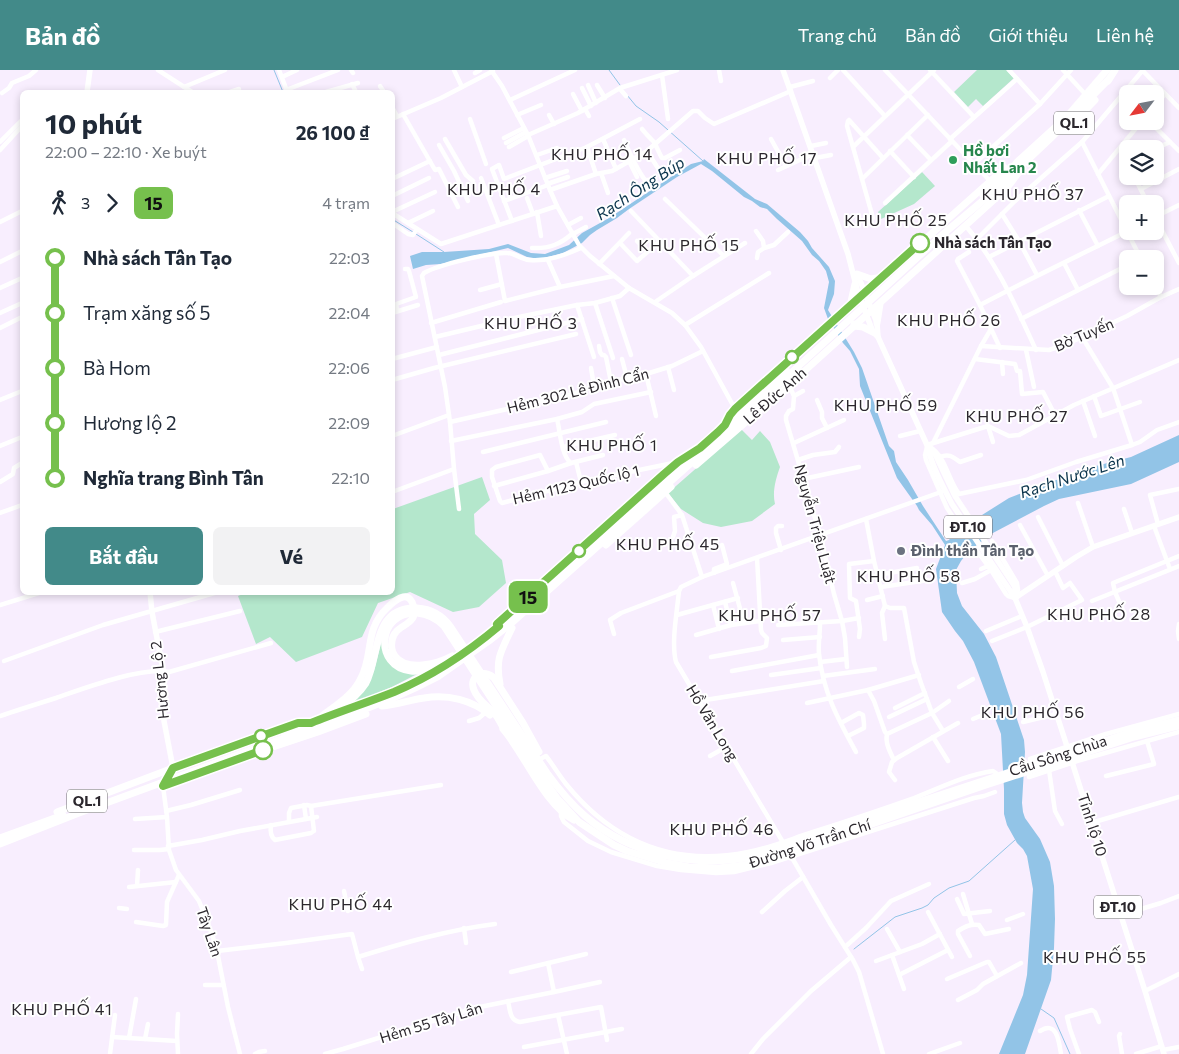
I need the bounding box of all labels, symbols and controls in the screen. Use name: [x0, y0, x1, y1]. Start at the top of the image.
text: Bản đồ: [25, 21, 100, 50]
text: Trang chủ: [798, 24, 877, 46]
text: Bản đồ: [905, 24, 961, 46]
text: Giới thiệu: [989, 24, 1068, 46]
text: Liên hệ: [1096, 24, 1154, 46]
north arrow: [1119, 85, 1164, 130]
map controls: [1119, 85, 1164, 295]
text: 10 phút: [45, 106, 142, 140]
road number: QL.1: [1054, 112, 1094, 134]
text: 26 100 ₫: [296, 121, 370, 144]
button: layers: [1119, 140, 1164, 185]
place label: Hồ bơi Nhất Lan 2: [963, 141, 1037, 176]
text: 22:00 – 22:10 · Xe buýt: [45, 142, 207, 161]
district label: KHU PHỐ 14: [551, 142, 653, 163]
district label: KHU PHỐ 17: [717, 146, 817, 167]
water label: Rạch Ông Búp: [592, 152, 688, 223]
marker: Hồ bơi Nhất Lan 2: [947, 154, 959, 166]
district label: KHU PHỐ 4: [447, 177, 541, 198]
district label: KHU PHỐ 37: [981, 182, 1085, 203]
icon: walk: [45, 189, 73, 217]
icon: forward: [98, 189, 126, 217]
text: 15: [144, 192, 163, 214]
text: 3: [81, 193, 90, 212]
text: 4 trạm: [322, 193, 370, 212]
button: +: [1119, 195, 1164, 240]
district label: KHU PHỐ 25: [844, 208, 948, 229]
district label: KHU PHỐ 15: [638, 233, 740, 254]
marker: Nhà sách Tân Tạo: [910, 233, 930, 253]
place label: Nhà sách Tân Tạo: [934, 233, 1052, 252]
text: Nhà sách Tân Tạo: [83, 246, 232, 269]
text: 22:03: [329, 248, 370, 267]
button: −: [1119, 250, 1164, 295]
text: Trạm xăng số 5: [83, 301, 210, 324]
text: 22:04: [328, 303, 370, 322]
district label: KHU PHỐ 26: [897, 308, 1001, 329]
district label: KHU PHỐ 3: [484, 311, 578, 332]
street label: Bờ Tuyến: [1051, 314, 1116, 355]
unlabelled marker: [785, 350, 799, 364]
text: Bà Hom: [83, 356, 151, 379]
text: 22:06: [328, 358, 370, 377]
street label: Lê Đức Anh: [739, 363, 810, 428]
street label: Hẻm 302 Lê Đình Cẩn: [505, 364, 651, 416]
district label: KHU PHỐ 59: [834, 393, 938, 414]
district label: KHU PHỐ 27: [966, 404, 1068, 425]
text: Hương lộ 2: [83, 411, 176, 434]
text: 22:09: [328, 413, 370, 432]
district label: KHU PHỐ 1: [566, 433, 658, 454]
water label: Rạch Nước Lên: [1017, 450, 1127, 501]
street label: Hẻm 1123 Quốc lộ 1: [511, 461, 641, 507]
street label: Nguyễn Triệu Luật: [791, 462, 841, 585]
text: Nghĩa trang Bình Tân: [83, 466, 264, 489]
text: 22:10: [331, 468, 370, 487]
road number: ĐT.10: [944, 516, 992, 538]
button: Bắt đầu: [45, 527, 203, 585]
button: Vé: [213, 527, 370, 585]
district label: KHU PHỐ 45: [616, 532, 720, 553]
place label: Đình thần Tân Tạo: [910, 541, 1034, 560]
unlabelled marker: [572, 544, 586, 558]
marker: Đình thần Tân Tạo: [895, 545, 907, 557]
district label: KHU PHỐ 58: [857, 564, 961, 585]
line badge: 15: [506, 581, 550, 613]
text: 15: [519, 586, 537, 608]
district label: KHU PHỐ 28: [1047, 602, 1151, 623]
district label: KHU PHỐ 57: [718, 603, 822, 624]
street label: Hương Lộ 2: [146, 640, 172, 720]
street label: Hồ Văn Long: [683, 681, 743, 764]
district label: KHU PHỐ 56: [981, 700, 1085, 721]
unlabelled marker: [254, 729, 268, 743]
street label: Cầu Sông Chùa: [1007, 731, 1109, 779]
unlabelled marker: [253, 740, 273, 760]
road number: QL.1: [67, 789, 107, 812]
street label: Tỉnh lộ 10: [1074, 791, 1112, 859]
street label: Đường Võ Trần Chí: [746, 815, 874, 872]
district label: KHU PHỐ 46: [670, 817, 774, 838]
district label: KHU PHỐ 44: [289, 892, 393, 913]
road number: ĐT.10: [1094, 896, 1142, 919]
street label: Tây Lân: [193, 904, 227, 959]
district label: KHU PHỐ 55: [1043, 945, 1147, 966]
district label: KHU PHỐ 41: [11, 997, 113, 1018]
street label: Hẻm 55 Tây Lân: [377, 998, 484, 1046]

